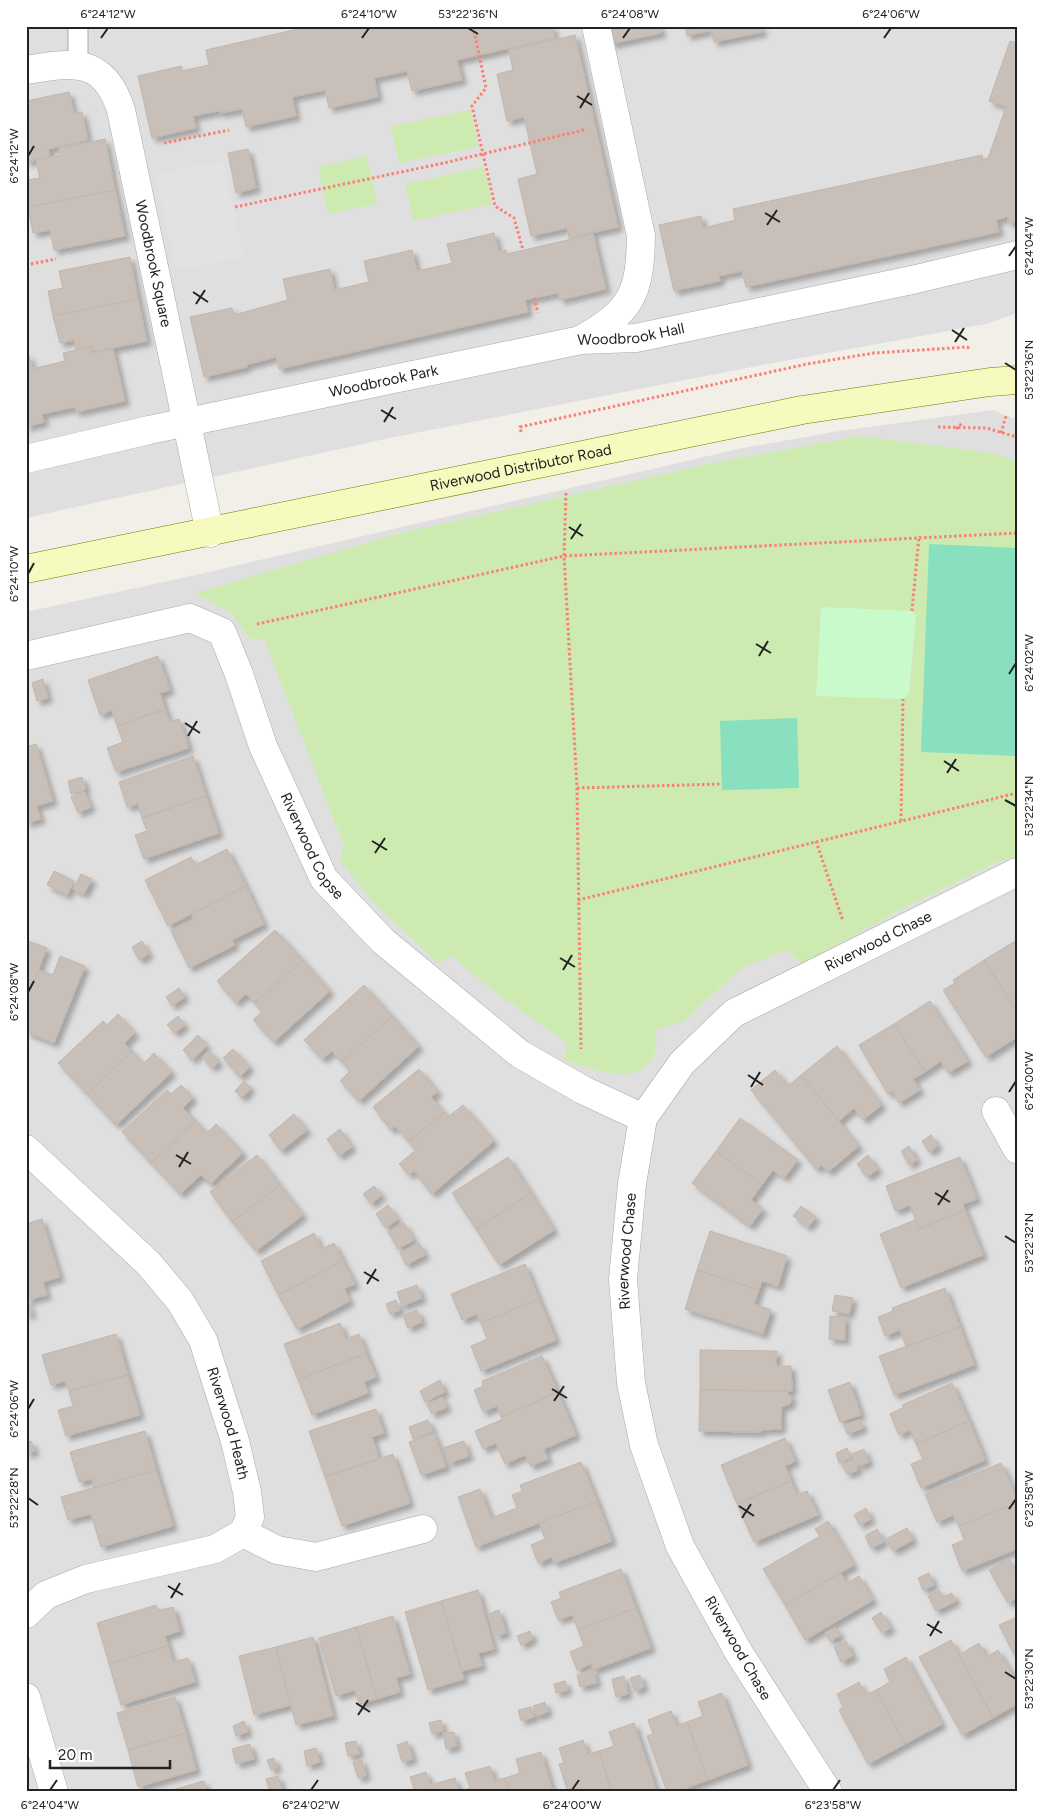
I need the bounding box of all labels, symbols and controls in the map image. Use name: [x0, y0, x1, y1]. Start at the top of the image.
text: 6°24'12"W: [81, 7, 136, 21]
text: 6°24'10"W: [341, 7, 397, 21]
text: 53°22'36"N: [438, 7, 498, 21]
text: 6°24'08"W: [601, 7, 660, 21]
text: 6°24'06"W: [862, 7, 920, 21]
text: 6°24'12"W: [7, 128, 21, 183]
street label: Woodbrook Square: [131, 199, 175, 329]
text: 6°24'04"W: [1022, 216, 1036, 275]
street label: Woodbrook Hall: [577, 319, 686, 349]
text: 53°22'36"N: [1022, 340, 1036, 400]
street label: Woodbrook Park: [327, 361, 440, 401]
street label: Riverwood Distributor Road: [428, 440, 613, 495]
text: 6°24'10"W: [7, 546, 21, 602]
text: 6°24'02"W: [1022, 634, 1036, 692]
text: 53°22'34"N: [1022, 776, 1036, 836]
street label: Riverwood Copse: [277, 790, 348, 903]
street label: Riverwood Chase: [822, 907, 935, 975]
text: 6°24'08"W: [7, 962, 21, 1021]
text: 6°24'00"W: [1022, 1051, 1036, 1110]
street label: Riverwood Chase: [614, 1192, 640, 1310]
text: 53°22'32"N: [1022, 1213, 1036, 1273]
street label: Riverwood Heath: [203, 1365, 253, 1481]
text: 6°24'06"W: [7, 1380, 21, 1438]
text: 53°22'28"N: [7, 1468, 21, 1528]
text: 6°23'58"W: [1022, 1470, 1036, 1527]
street label: Riverwood Chase: [701, 1593, 775, 1703]
text: 53°22'30"N: [1022, 1648, 1036, 1710]
scale bar: [50, 1738, 170, 1770]
text: 20 m: [58, 1746, 92, 1764]
text: 6°24'04"W: [21, 1798, 80, 1812]
text: 6°24'02"W: [282, 1798, 340, 1812]
text: 6°24'00"W: [543, 1798, 602, 1812]
text: 6°23'58"W: [805, 1798, 862, 1812]

